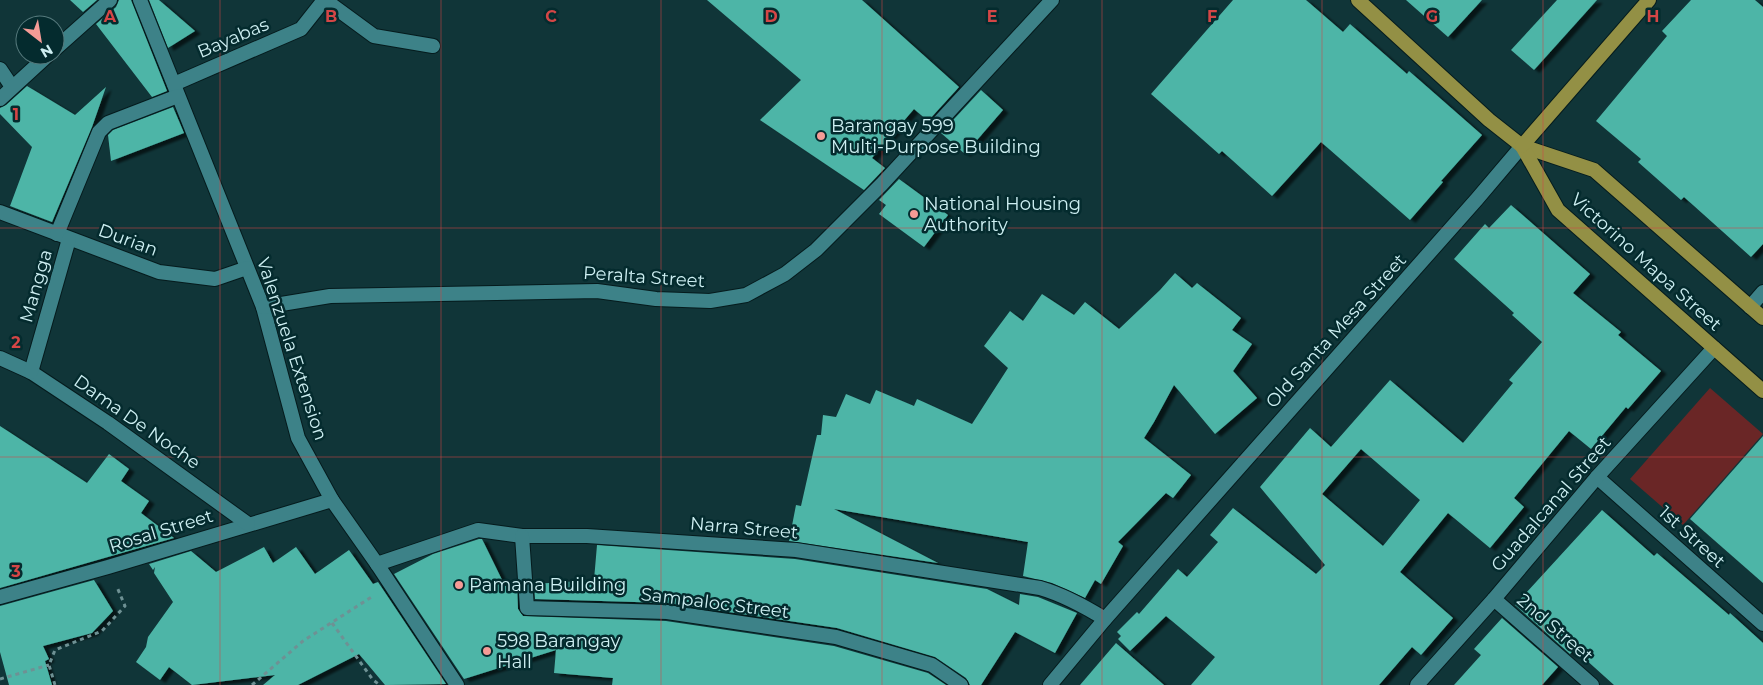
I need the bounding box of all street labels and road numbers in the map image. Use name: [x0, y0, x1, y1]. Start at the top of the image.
street label: Bayabas: [194, 13, 272, 63]
street label: Victorino Mapa Street: [1566, 188, 1726, 336]
street label: Durian: [95, 219, 161, 261]
street label: Mangga: [15, 247, 57, 325]
street label: Old Santa Mesa Street: [1261, 249, 1411, 413]
street label: Valenzuela Extension: [252, 255, 332, 443]
street label: Peralta Street: [582, 262, 706, 292]
street label: Dama De Noche: [70, 370, 205, 474]
street label: Guadalcanal Street: [1486, 432, 1616, 576]
street label: 1st Street: [1654, 501, 1730, 573]
street label: Rosal Street: [106, 505, 216, 557]
street label: Narra Street: [689, 512, 799, 544]
street label: Sampaloc Street: [640, 583, 790, 623]
street label: 2nd Street: [1512, 589, 1598, 667]

